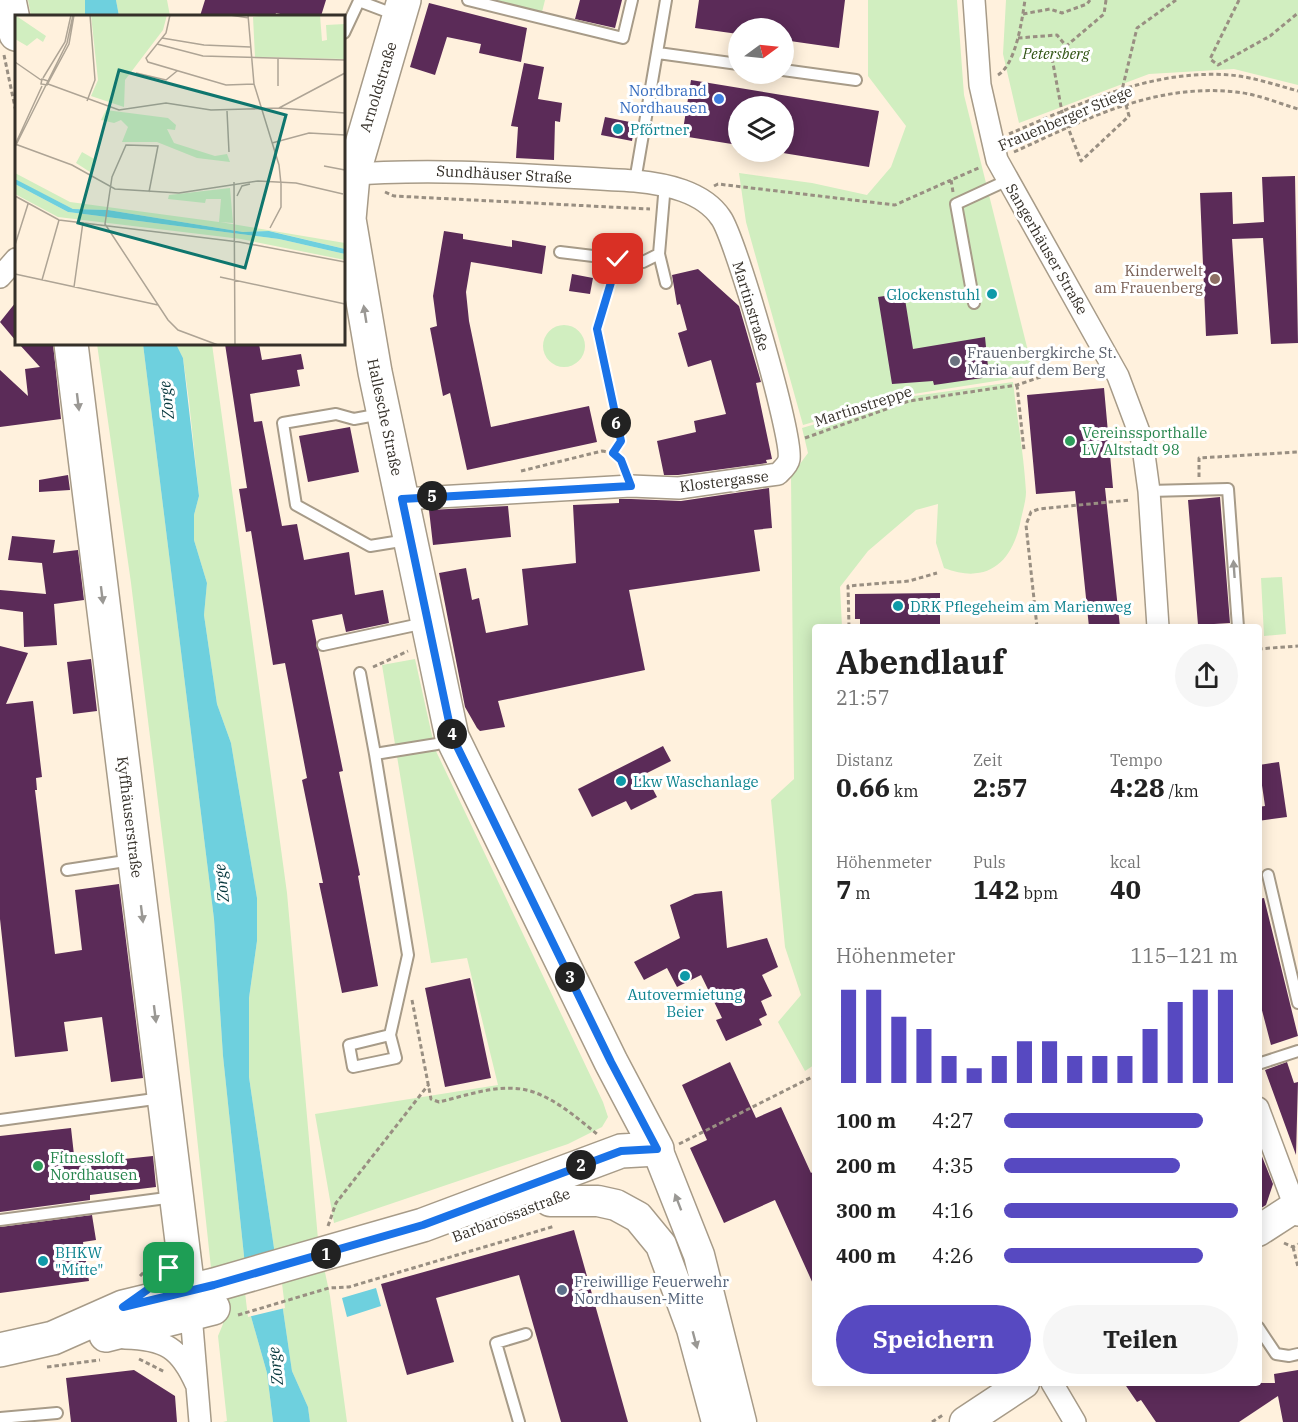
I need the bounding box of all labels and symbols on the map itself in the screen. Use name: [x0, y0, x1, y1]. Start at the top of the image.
inset map: [15, 15, 345, 345]
north arrow: [728, 18, 794, 84]
street label: Arnoldstraße: [355, 39, 401, 135]
park label: Petersberg: [1021, 44, 1091, 63]
place label: Nordbrand Nordhausen: [619, 81, 707, 117]
street label: Frauenberger Stiege: [995, 81, 1135, 155]
marker: Nordbrand Nordhausen: [712, 92, 726, 106]
place label: Pförtner: [630, 120, 690, 139]
marker: Pförtner: [611, 122, 625, 136]
street label: Sundhäuser Straße: [436, 161, 572, 187]
street label: Sangerhäuser Straße: [1002, 180, 1092, 318]
pin: [592, 233, 643, 284]
street label: Martinstraße: [728, 259, 774, 353]
place label: Kinderwelt am Frauenberg: [1094, 261, 1203, 297]
marker: Kinderwelt am Frauenberg: [1208, 272, 1222, 286]
place label: Glockenstuhl: [887, 285, 980, 304]
marker: Glockenstuhl: [985, 287, 999, 301]
one-way arrow: [361, 305, 370, 324]
place label: Frauenbergkirche St. Maria auf dem Berg: [967, 343, 1117, 379]
marker: Frauenbergkirche St. Maria auf dem Berg: [948, 354, 962, 368]
street label: Hallesche Straße: [363, 357, 407, 477]
water label: Zorge: [154, 380, 178, 421]
street label: Martinstreppe: [812, 381, 914, 431]
one-way arrow: [74, 392, 83, 411]
pin: 6: [601, 408, 631, 438]
place label: Vereinssporthalle LV Altstadt 98: [1082, 423, 1207, 459]
marker: Vereinssporthalle LV Altstadt 98: [1063, 434, 1077, 448]
street label: Klostergasse: [678, 466, 770, 496]
pin: 5: [417, 481, 447, 511]
one-way arrow: [1229, 559, 1239, 578]
one-way arrow: [98, 586, 107, 605]
place label: DRK Pflegeheim am Marienweg: [910, 597, 1132, 616]
marker: DRK Pflegeheim am Marienweg: [891, 599, 905, 613]
pin: 4: [437, 719, 467, 749]
street label: Kyffhäuserstraße: [113, 755, 147, 879]
place label: Lkw Waschanlage: [633, 772, 759, 791]
marker: Lkw Waschanlage: [614, 774, 628, 788]
water label: Zorge: [209, 863, 233, 904]
one-way arrow: [137, 904, 147, 923]
pin: 3: [555, 962, 585, 992]
marker: Autovermietung Beier: [678, 969, 692, 983]
place label: Autovermietung Beier: [628, 985, 742, 1021]
one-way arrow: [150, 1004, 159, 1023]
place label: Fitnessloft Nordhausen: [50, 1148, 138, 1184]
pin: 2: [566, 1150, 596, 1180]
marker: Fitnessloft Nordhausen: [31, 1159, 45, 1173]
street label: Barbarossastraße: [449, 1184, 573, 1246]
one-way arrow: [673, 1192, 683, 1210]
pin: 1: [311, 1239, 341, 1269]
pin: [143, 1242, 194, 1293]
place label: BHKW "Mitte": [55, 1243, 103, 1279]
marker: BHKW "Mitte": [36, 1254, 50, 1268]
place label: Freiwillige Feuerwehr Nordhausen-Mitte: [574, 1272, 729, 1308]
marker: Freiwillige Feuerwehr Nordhausen-Mitte: [555, 1283, 569, 1297]
one-way arrow: [690, 1330, 700, 1349]
water label: Zorge: [263, 1346, 287, 1387]

